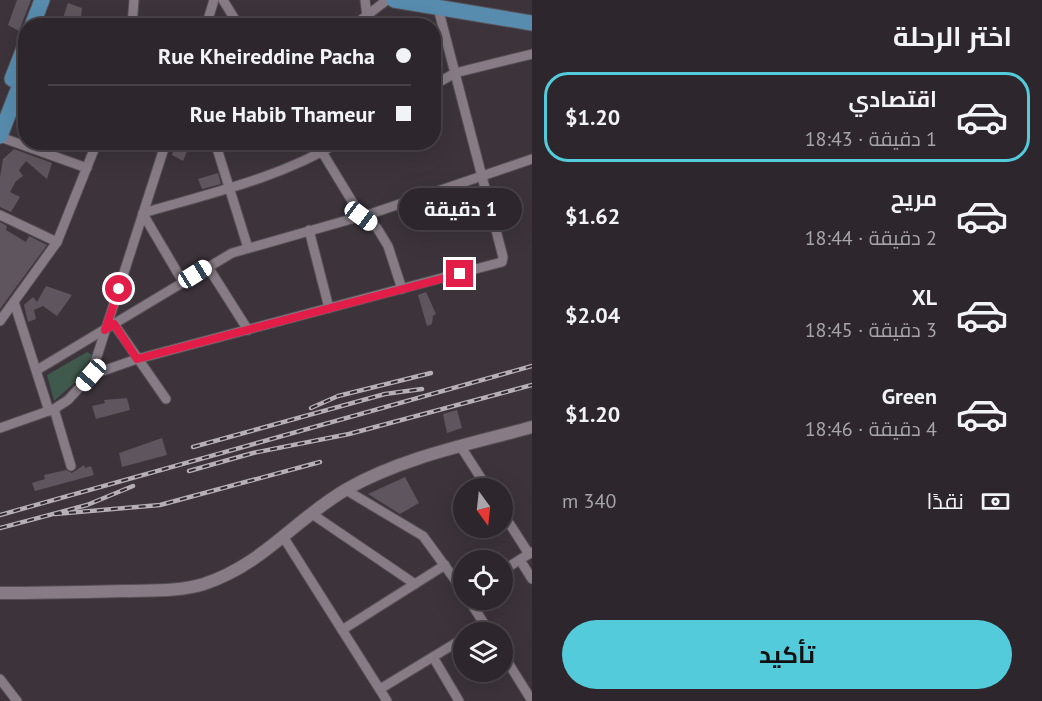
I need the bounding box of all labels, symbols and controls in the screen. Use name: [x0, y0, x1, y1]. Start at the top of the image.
text: اختر الرحلة: [893, 19, 1012, 53]
text: Rue Kheireddine Pacha: [158, 42, 375, 70]
text: اقتصادي: [848, 85, 937, 113]
icon: car: [955, 90, 1009, 144]
text: Rue Habib Thameur: [190, 100, 375, 128]
text: $1.20: [565, 103, 620, 131]
text: 1 دقيقة · 18:43: [805, 126, 937, 152]
text: مريح: [891, 184, 937, 212]
callout: 1 دقيقة: [398, 187, 522, 229]
icon: car: [955, 189, 1009, 243]
text: 1 دقيقة: [424, 196, 497, 222]
car: [341, 198, 381, 234]
text: $1.62: [565, 202, 620, 230]
text: 2 دقيقة · 18:44: [805, 225, 937, 251]
car: [175, 257, 215, 291]
route end: [446, 260, 473, 287]
route start: [105, 275, 132, 302]
text: XL: [912, 283, 937, 311]
icon: car: [955, 288, 1009, 342]
text: $2.04: [565, 301, 620, 329]
text: 3 دقيقة · 18:45: [805, 317, 937, 343]
car: [72, 356, 110, 394]
text: Green: [882, 382, 937, 410]
icon: car: [955, 387, 1009, 441]
text: $1.20: [565, 400, 620, 428]
text: 4 دقيقة · 18:46: [805, 416, 937, 442]
north arrow: [453, 478, 513, 538]
map controls: [453, 478, 513, 682]
icon: cash: [979, 485, 1012, 518]
text: نقدًا: [926, 487, 964, 515]
text: 340 m: [562, 488, 616, 514]
button: locate: [453, 550, 513, 610]
button: تأكيد: [562, 620, 1012, 689]
button: layers: [453, 622, 513, 682]

